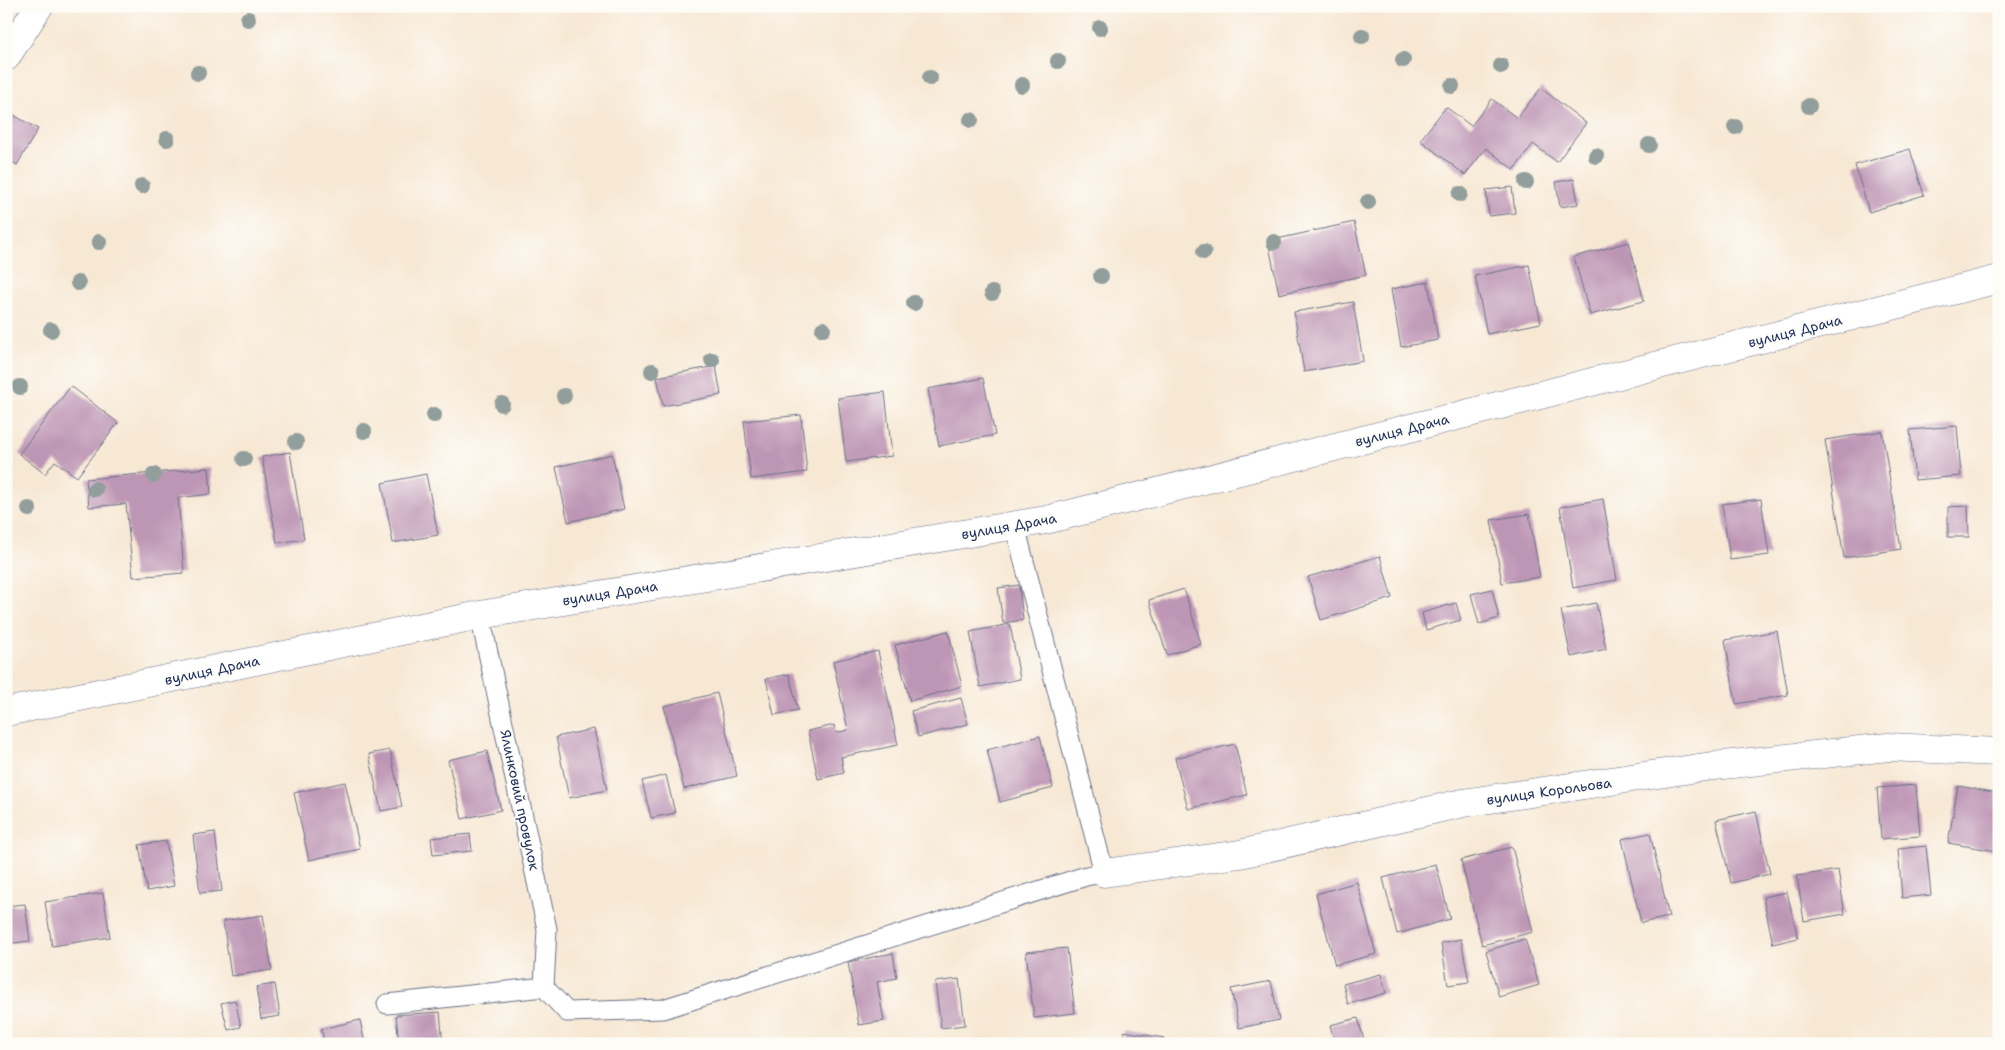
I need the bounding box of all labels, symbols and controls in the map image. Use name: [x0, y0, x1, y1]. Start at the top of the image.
street label: вулиця Драча: [1746, 311, 1844, 351]
street label: вулиця Драча: [1353, 410, 1451, 450]
street label: вулиця Драча: [960, 509, 1058, 543]
street label: вулиця Драча: [561, 577, 659, 609]
street label: вулиця Драча: [163, 651, 261, 689]
street label: Ялинковий провулок: [496, 728, 544, 872]
street label: вулиця Корольова: [1485, 773, 1613, 809]

